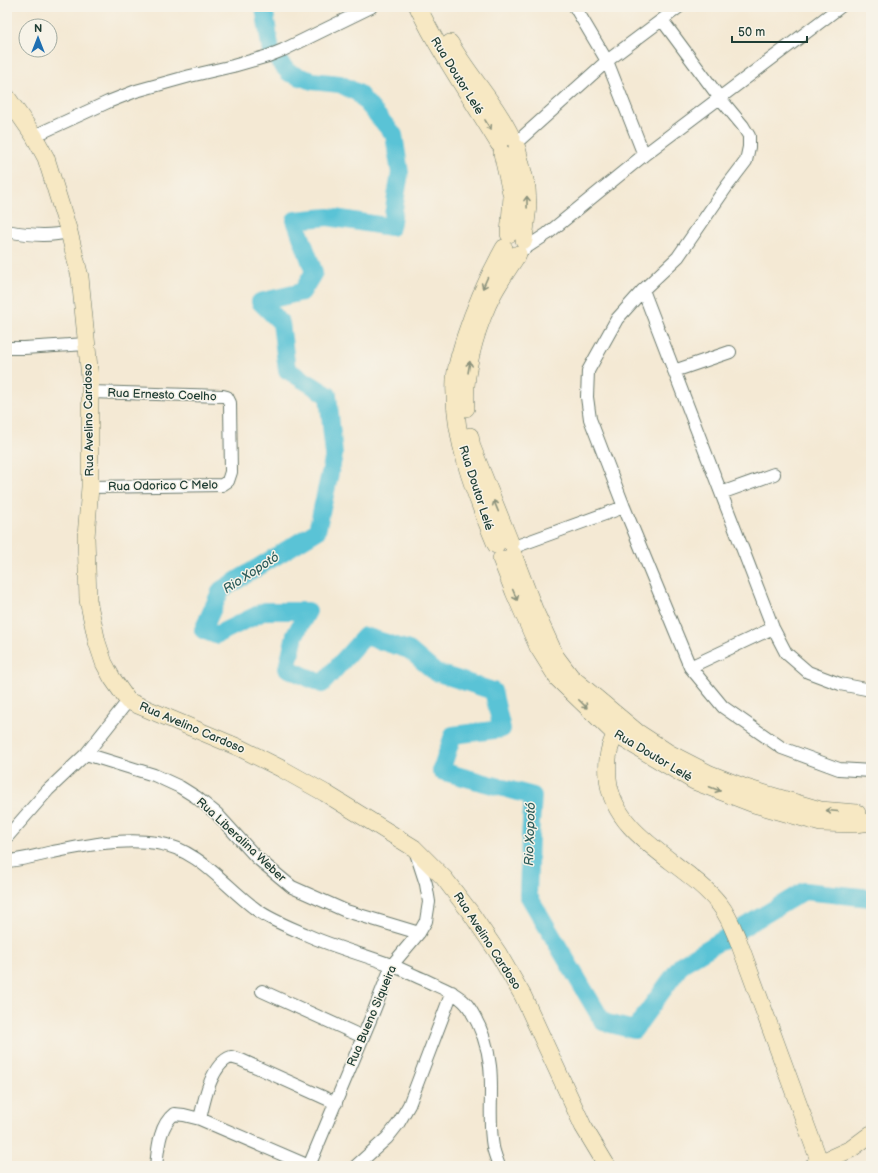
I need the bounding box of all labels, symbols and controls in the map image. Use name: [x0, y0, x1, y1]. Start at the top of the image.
north arrow: [18, 18, 58, 58]
scale bar: [732, 18, 807, 44]
text: N: [34, 22, 42, 35]
text: 50 m: [738, 25, 765, 40]
street label: Rua Doutor Lelé: [427, 35, 487, 117]
one-way arrow: [484, 119, 492, 131]
one-way arrow: [524, 196, 531, 209]
one-way arrow: [481, 276, 489, 288]
one-way arrow: [465, 361, 473, 374]
street label: Rua Avelino Cardoso: [81, 363, 97, 477]
street label: Rua Ernesto Coelho: [107, 386, 217, 404]
street label: Rua Doutor Lelé: [455, 444, 497, 532]
street label: Rua Odorico C Melo: [108, 478, 218, 494]
one-way arrow: [491, 500, 499, 512]
water label: Rio Xopotó: [220, 549, 282, 597]
one-way arrow: [512, 589, 520, 601]
street label: Rua Avelino Cardoso: [137, 699, 247, 757]
one-way arrow: [578, 699, 588, 709]
street label: Rua Doutor Lelé: [611, 727, 695, 785]
one-way arrow: [708, 786, 720, 794]
street label: Rua Liberalina Weber: [193, 795, 289, 886]
water label: Rio Xopotó: [521, 802, 539, 866]
one-way arrow: [826, 808, 839, 815]
street label: Rua Avelino Cardoso: [450, 889, 524, 993]
street label: Rua Bueno Siqueira: [344, 963, 400, 1069]

